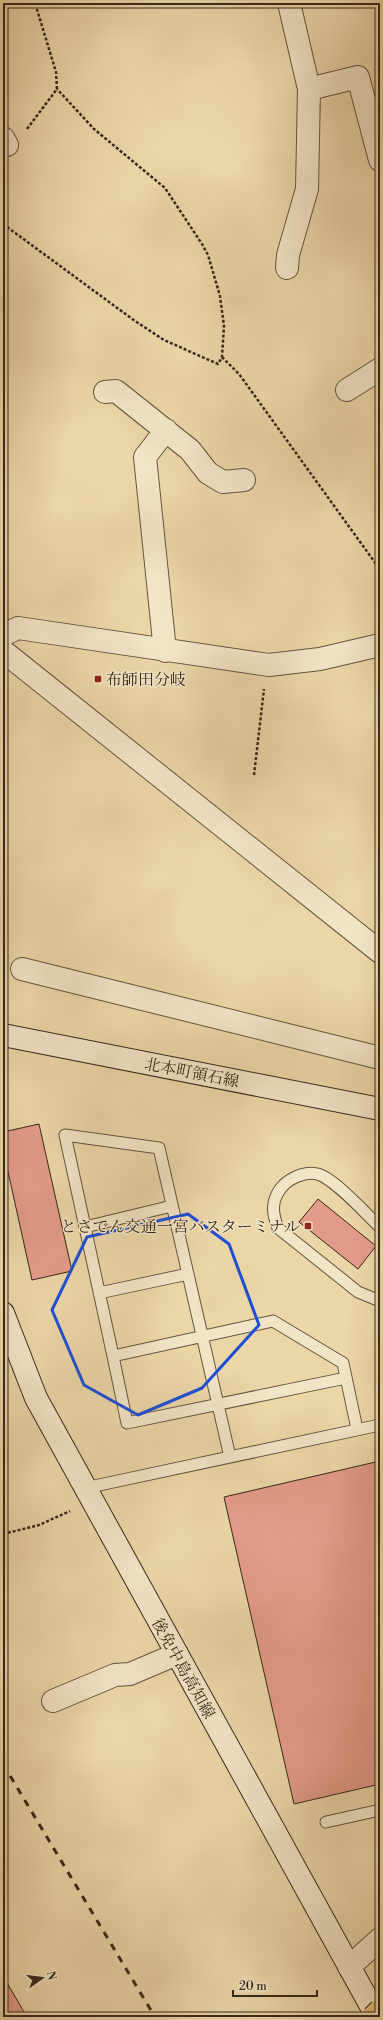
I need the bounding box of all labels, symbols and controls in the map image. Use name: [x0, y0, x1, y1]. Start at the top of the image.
place label: 布師田分岐: [106, 670, 186, 690]
marker: 布師田分岐: [93, 674, 103, 684]
street label: 北本町領石線: [143, 1054, 241, 1092]
place label: とさでん交通一宮バスターミナル: [61, 1217, 300, 1237]
marker: とさでん交通一宮バスターミナル: [303, 1221, 313, 1231]
street label: 後免中島高知線: [147, 1615, 219, 1722]
north arrow: [22, 1958, 62, 1998]
text: N: [43, 1970, 59, 1982]
scale bar: [233, 1972, 317, 1998]
text: 20 m: [239, 1979, 267, 1994]

